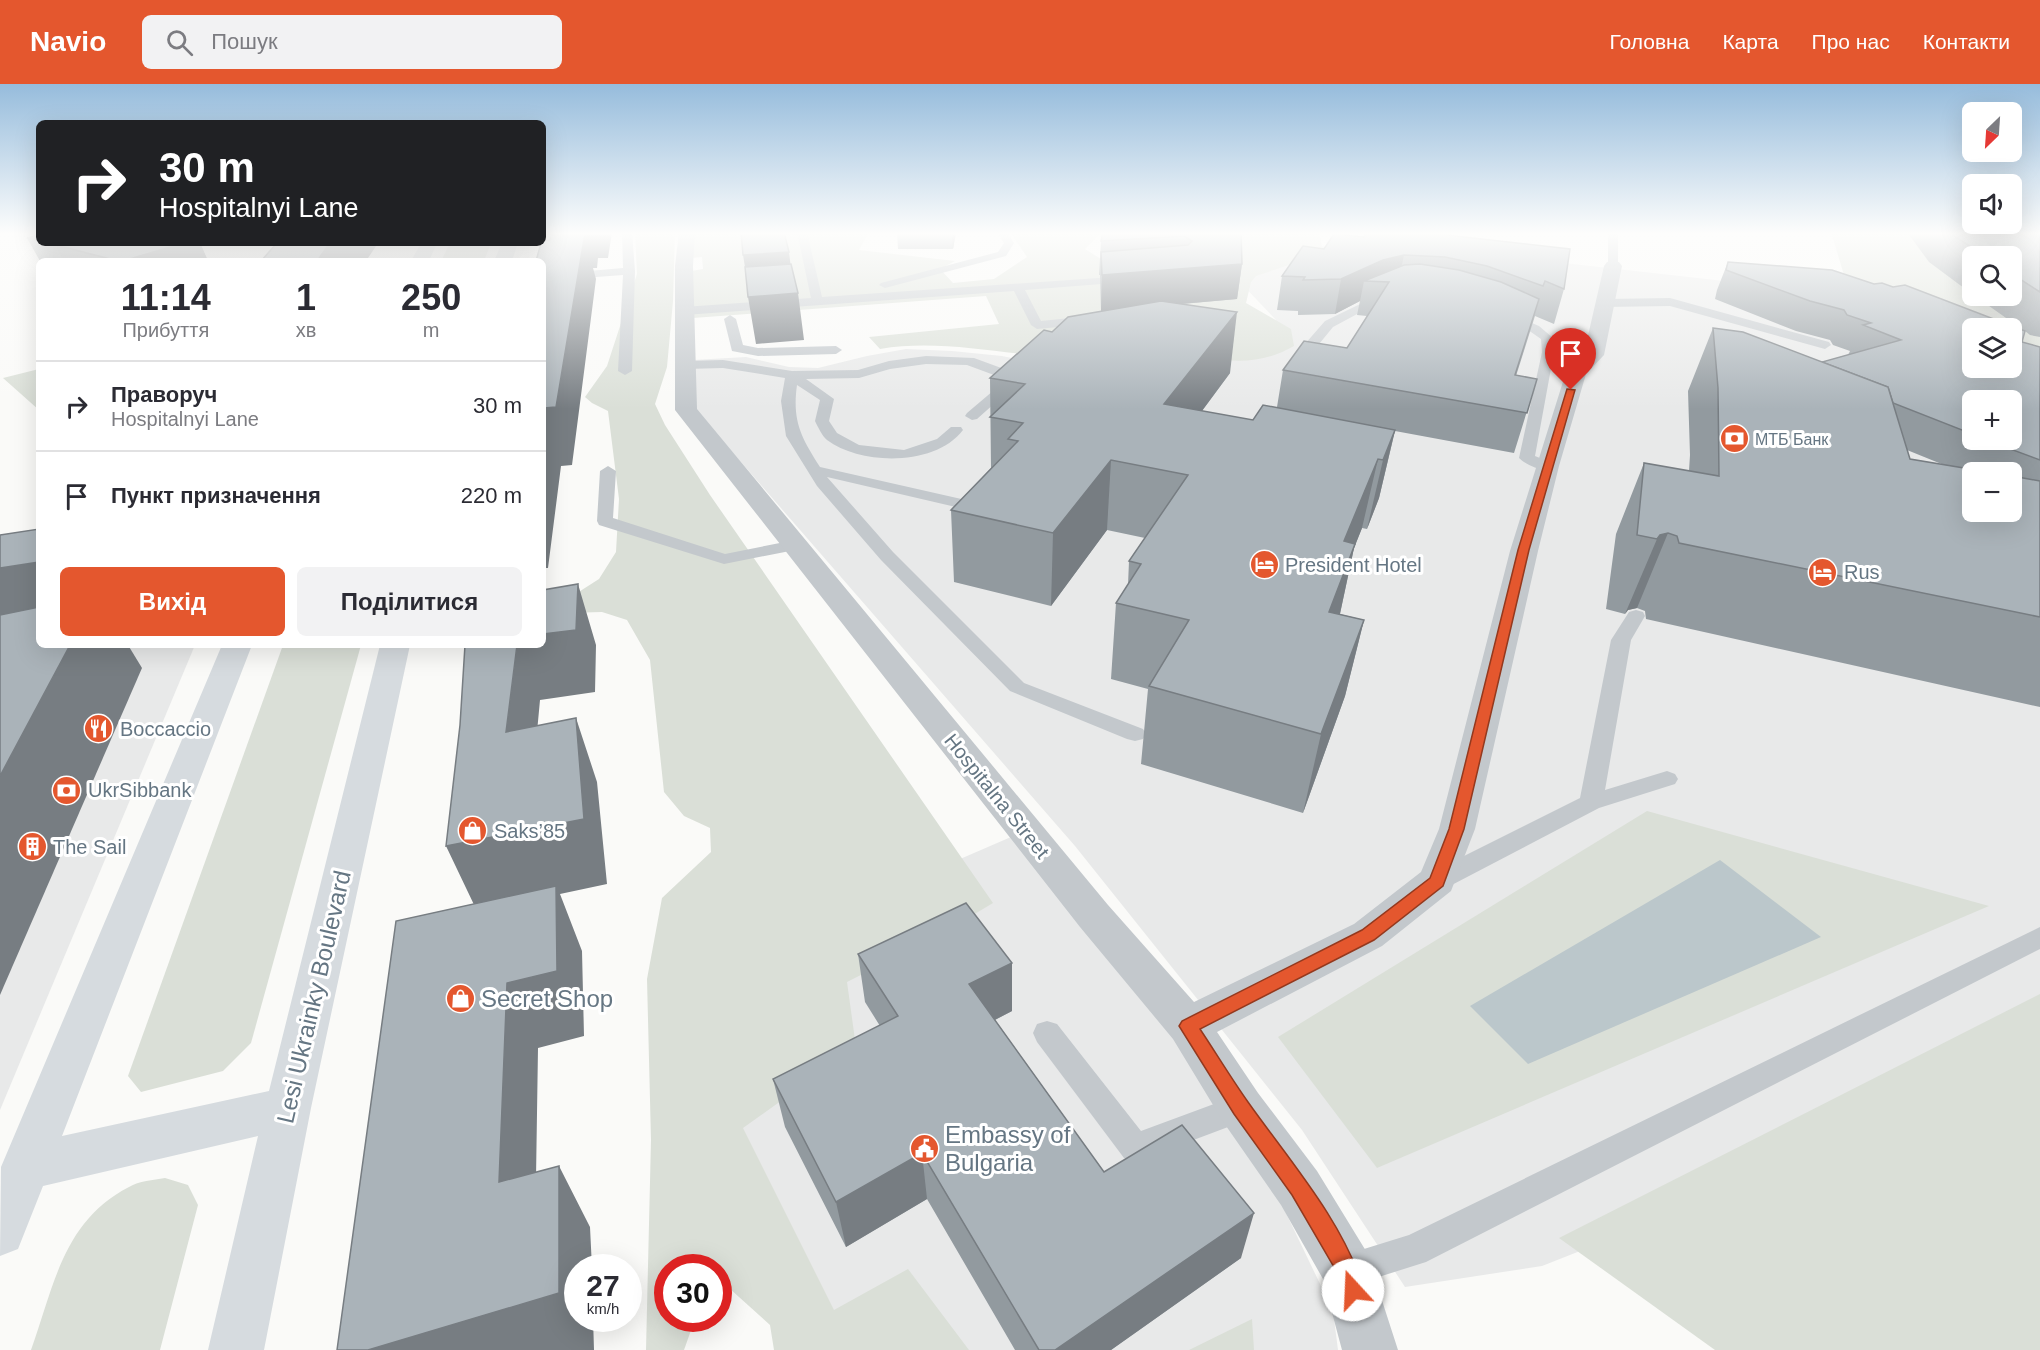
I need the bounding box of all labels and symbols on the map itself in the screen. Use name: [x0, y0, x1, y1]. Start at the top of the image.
north arrow: [1962, 102, 2022, 162]
pin: [1545, 328, 1596, 390]
bank icon: МТБ Банк: [1718, 423, 1750, 455]
place label: МТБ Банк: [1755, 431, 1829, 448]
hotel icon: President Hotel: [1248, 549, 1280, 581]
place label: President Hotel: [1285, 554, 1422, 576]
hotel icon: Rus: [1807, 556, 1839, 588]
place label: Rus: [1844, 561, 1880, 583]
restaurant icon: Boccaccio: [83, 713, 115, 745]
place label: Boccaccio: [120, 718, 211, 740]
street label: Hospitalna Street: [940, 729, 1054, 863]
bank icon: UkrSibbank: [51, 774, 83, 806]
place label: UkrSibbank: [88, 779, 192, 801]
shop icon: Saks’85: [457, 815, 489, 847]
place label: Saks’85: [494, 820, 565, 842]
building icon: The Sail: [16, 831, 48, 863]
place label: The Sail: [53, 836, 126, 858]
street label: Lesi Ukrainky Boulevard: [271, 868, 356, 1126]
shop icon: Secret Shop: [444, 983, 476, 1015]
place label: Secret Shop: [481, 985, 613, 1012]
place label: Embassy of Bulgaria: [945, 1121, 1071, 1176]
public building icon: Embassy of Bulgaria: [908, 1133, 940, 1165]
speed limit sign: 30: [654, 1254, 732, 1332]
position arrow: [1321, 1258, 1385, 1322]

